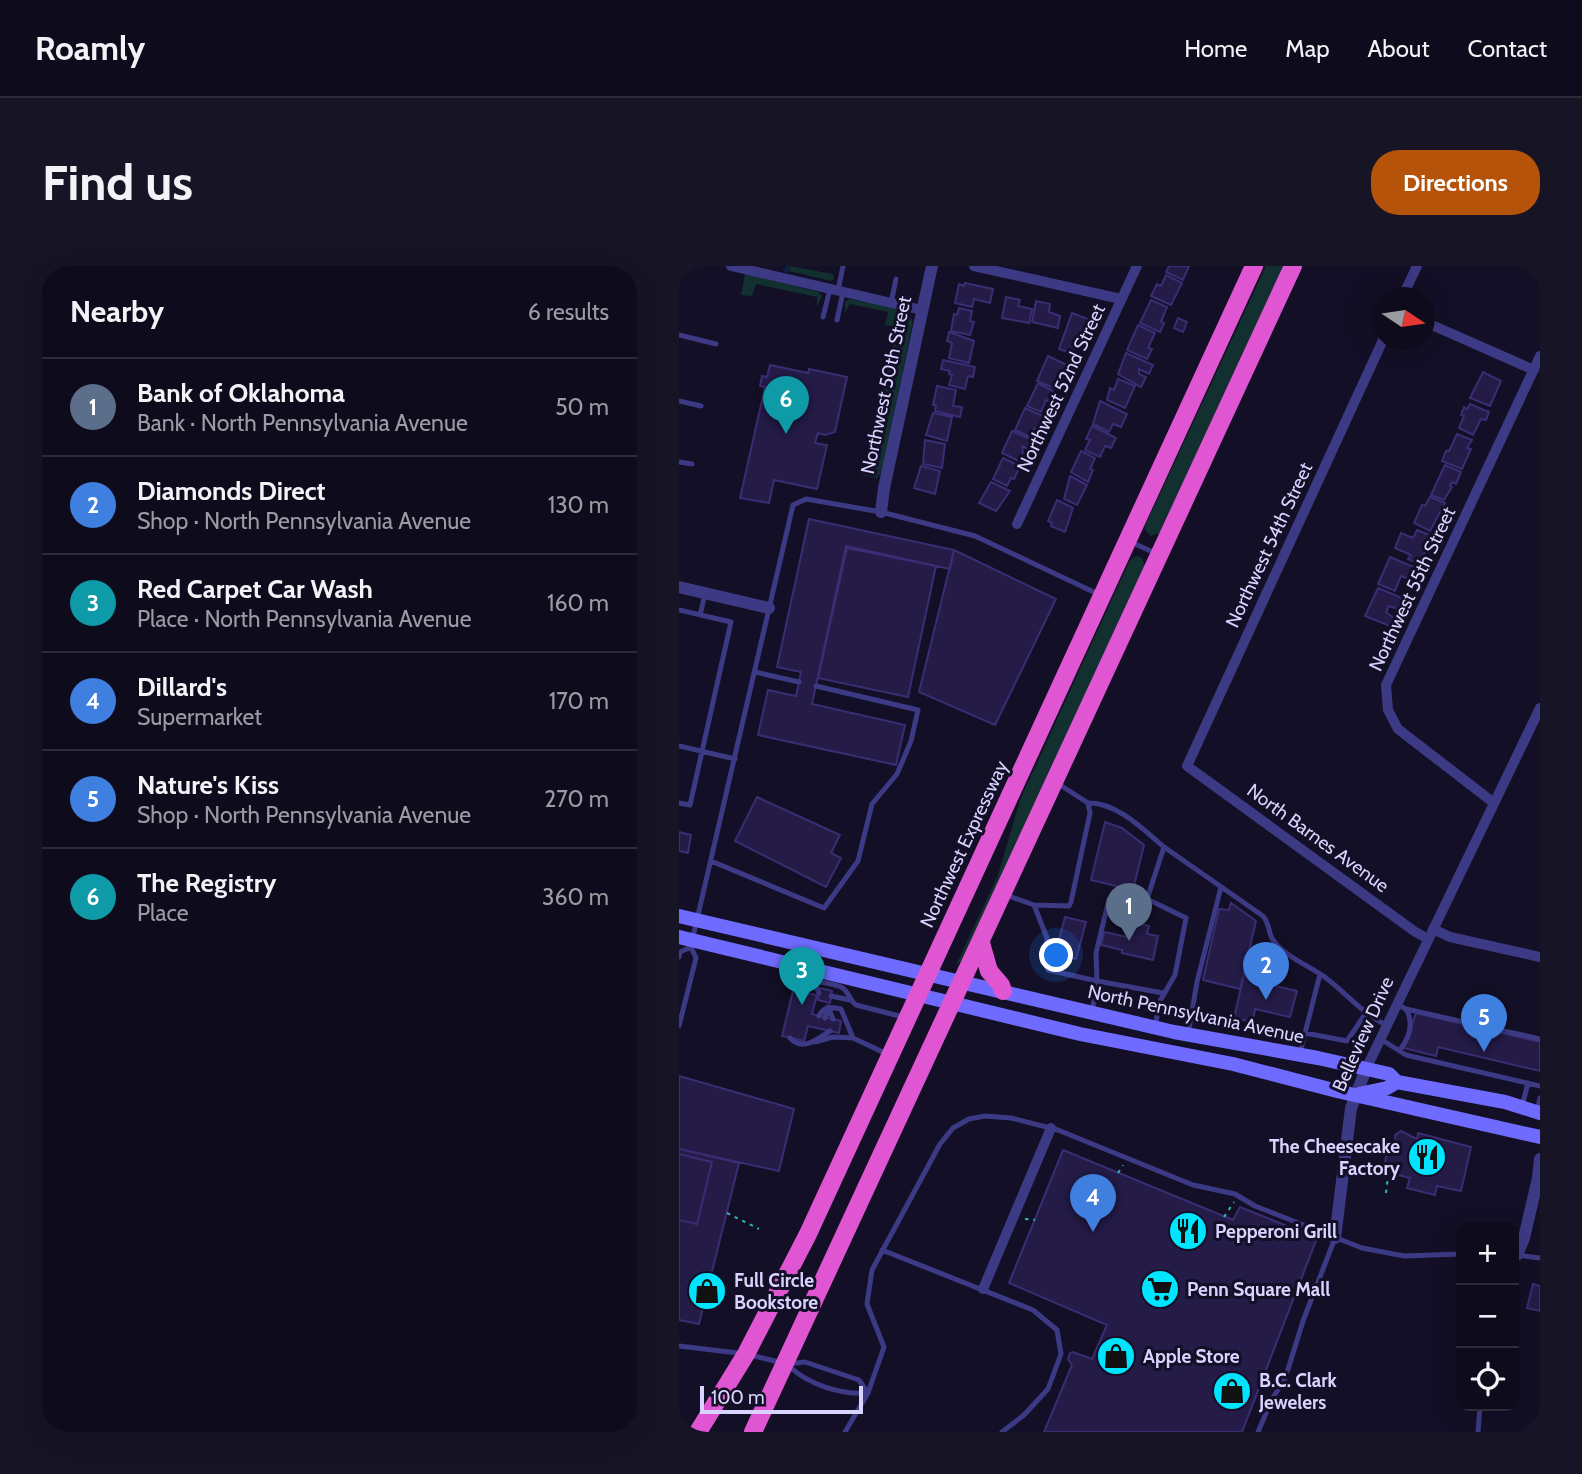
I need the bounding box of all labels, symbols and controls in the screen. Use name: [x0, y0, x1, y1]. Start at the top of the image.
text: Roamly: [35, 28, 145, 68]
text: Home: [1184, 34, 1247, 63]
text: Map: [1285, 34, 1330, 63]
text: About: [1368, 34, 1430, 63]
text: Contact: [1468, 34, 1547, 63]
button: Directions: [1371, 150, 1540, 215]
text: Find us: [42, 153, 193, 212]
north arrow: [1372, 287, 1435, 350]
text: Nearby: [70, 293, 164, 330]
street label: Northwest 50th Street: [856, 293, 916, 476]
text: 6 results: [528, 298, 609, 326]
street label: Northwest 52nd Street: [1012, 300, 1110, 476]
pin: 6: [763, 376, 809, 434]
text: Bank of Oklahoma: [137, 377, 345, 409]
text: 1: [89, 393, 97, 421]
text: 50 m: [555, 393, 609, 421]
text: Bank · North Pennsylvania Avenue: [137, 409, 468, 437]
street label: Northwest 54th Street: [1221, 458, 1318, 631]
text: Diamonds Direct: [137, 475, 325, 507]
text: 2: [87, 491, 99, 519]
text: 130 m: [548, 491, 609, 519]
street label: Northwest 55th Street: [1364, 503, 1460, 675]
text: Shop · North Pennsylvania Avenue: [137, 507, 471, 535]
text: Red Carpet Car Wash: [137, 573, 373, 605]
text: 3: [87, 589, 99, 617]
text: 160 m: [547, 589, 609, 617]
text: Place · North Pennsylvania Avenue: [137, 605, 471, 633]
text: Dillard's: [137, 671, 227, 703]
text: 4: [86, 687, 100, 715]
text: 170 m: [549, 687, 609, 715]
text: Supermarket: [137, 703, 262, 731]
street label: Northwest Expressway: [915, 757, 1013, 931]
text: Nature's Kiss: [137, 769, 279, 801]
street label: North Barnes Avenue: [1243, 779, 1394, 897]
text: 5: [87, 785, 99, 813]
text: 270 m: [544, 785, 609, 813]
text: Shop · North Pennsylvania Avenue: [137, 801, 471, 829]
text: The Registry: [137, 867, 276, 899]
text: 6: [87, 883, 99, 911]
text: 360 m: [542, 883, 609, 911]
pin: 1: [1106, 883, 1152, 941]
text: Place: [137, 899, 189, 927]
your location: [1039, 938, 1073, 972]
pin: 2: [1243, 942, 1289, 1000]
pin: 3: [779, 947, 825, 1005]
street label: Belleview Drive: [1327, 973, 1399, 1095]
street label: North Pennsylvania Avenue: [1086, 980, 1307, 1048]
pin: 5: [1461, 994, 1507, 1052]
place label: The Cheesecake Factory: [1269, 1135, 1401, 1180]
restaurant icon: The Cheesecake Factory: [1406, 1136, 1448, 1178]
pin: 4: [1070, 1174, 1116, 1232]
restaurant icon: Pepperoni Grill: [1167, 1210, 1209, 1252]
place label: Pepperoni Grill: [1215, 1220, 1337, 1243]
map controls: [1456, 1222, 1519, 1411]
button: +: [1456, 1222, 1519, 1285]
supermarket icon: Penn Square Mall: [1139, 1268, 1181, 1310]
place label: Full Circle Bookstore: [734, 1269, 818, 1314]
shop icon: Full Circle Bookstore: [686, 1270, 728, 1312]
place label: Penn Square Mall: [1187, 1278, 1330, 1301]
button: −: [1456, 1285, 1519, 1348]
shop icon: Apple Store: [1095, 1335, 1137, 1377]
place label: Apple Store: [1143, 1345, 1240, 1368]
button: locate: [1456, 1348, 1519, 1411]
place label: B.C. Clark Jewelers: [1258, 1369, 1337, 1414]
shop icon: B.C. Clark Jewelers: [1211, 1370, 1253, 1412]
scale bar: [700, 1383, 863, 1415]
text: 100 m: [711, 1386, 765, 1409]

